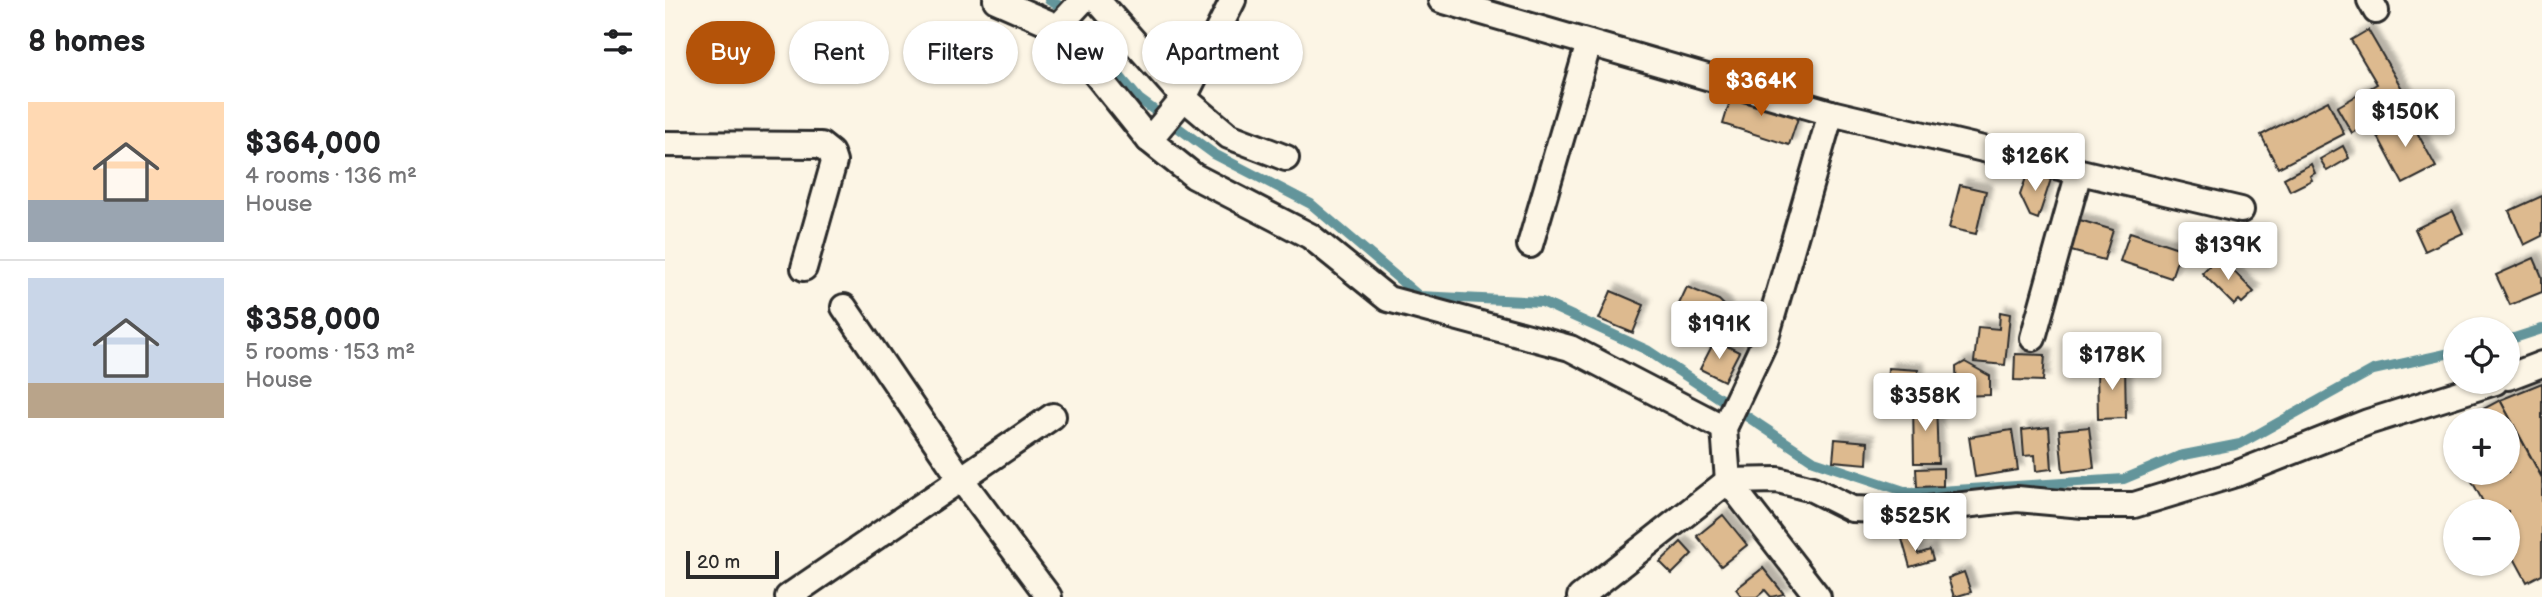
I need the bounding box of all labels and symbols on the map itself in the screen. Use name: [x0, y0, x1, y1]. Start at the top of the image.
pin: $364K: [1712, 58, 1810, 118]
pin: $150K: [2356, 90, 2454, 149]
pin: $126K: [1986, 134, 2084, 193]
pin: $139K: [2179, 222, 2277, 282]
pin: $191K: [1670, 302, 1768, 361]
pin: $178K: [2063, 332, 2161, 392]
pin: $358K: [1876, 374, 1974, 433]
pin: $525K: [1866, 494, 1964, 553]
scale bar: [686, 548, 779, 580]

